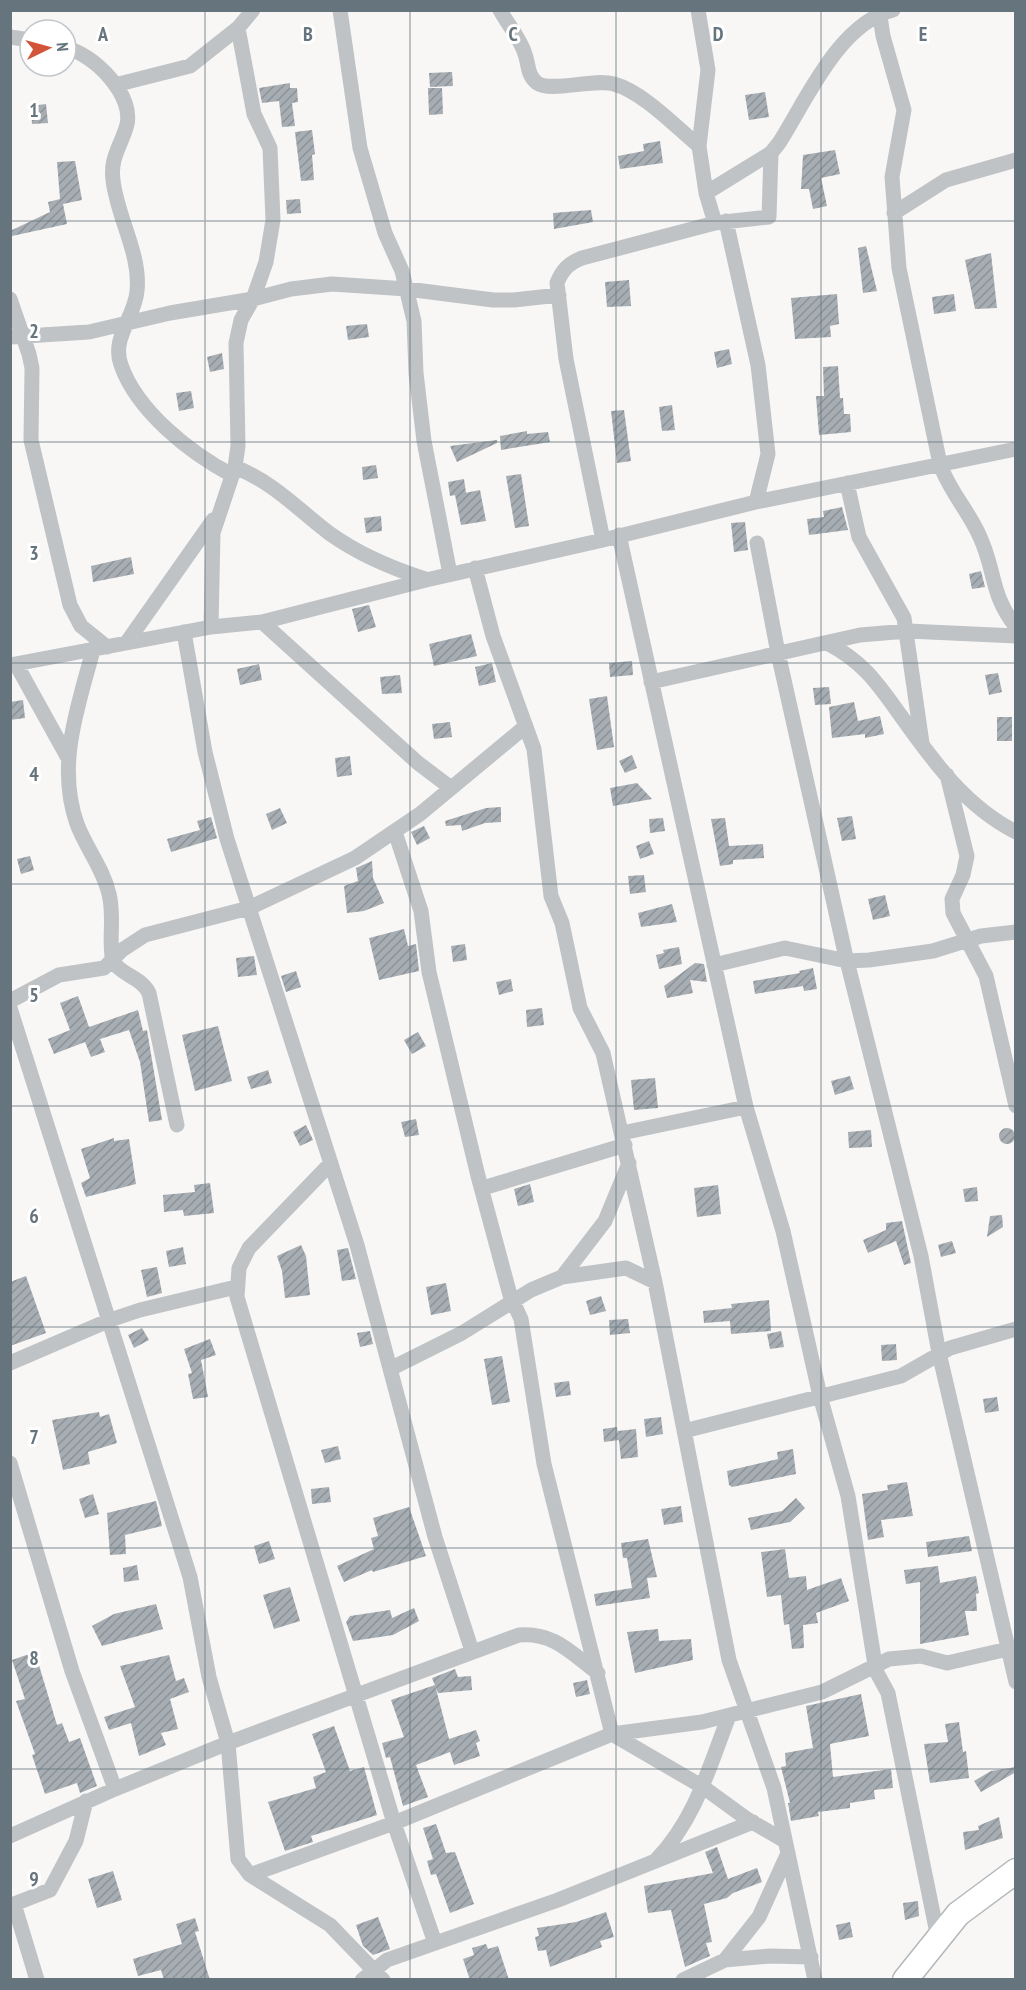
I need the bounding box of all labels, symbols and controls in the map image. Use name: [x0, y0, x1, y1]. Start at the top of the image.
north arrow: [18, 18, 78, 78]
text: A: [97, 21, 109, 47]
text: B: [303, 21, 313, 47]
text: C: [508, 21, 518, 47]
text: D: [713, 21, 724, 47]
text: E: [919, 21, 927, 47]
text: N: [53, 42, 73, 52]
text: 1: [29, 97, 39, 123]
text: 2: [29, 318, 39, 344]
text: 3: [29, 540, 39, 566]
text: 4: [29, 761, 39, 787]
text: 5: [29, 982, 39, 1008]
text: 6: [29, 1203, 39, 1229]
text: 7: [29, 1424, 39, 1450]
text: 8: [29, 1645, 39, 1671]
text: 9: [29, 1866, 39, 1892]

